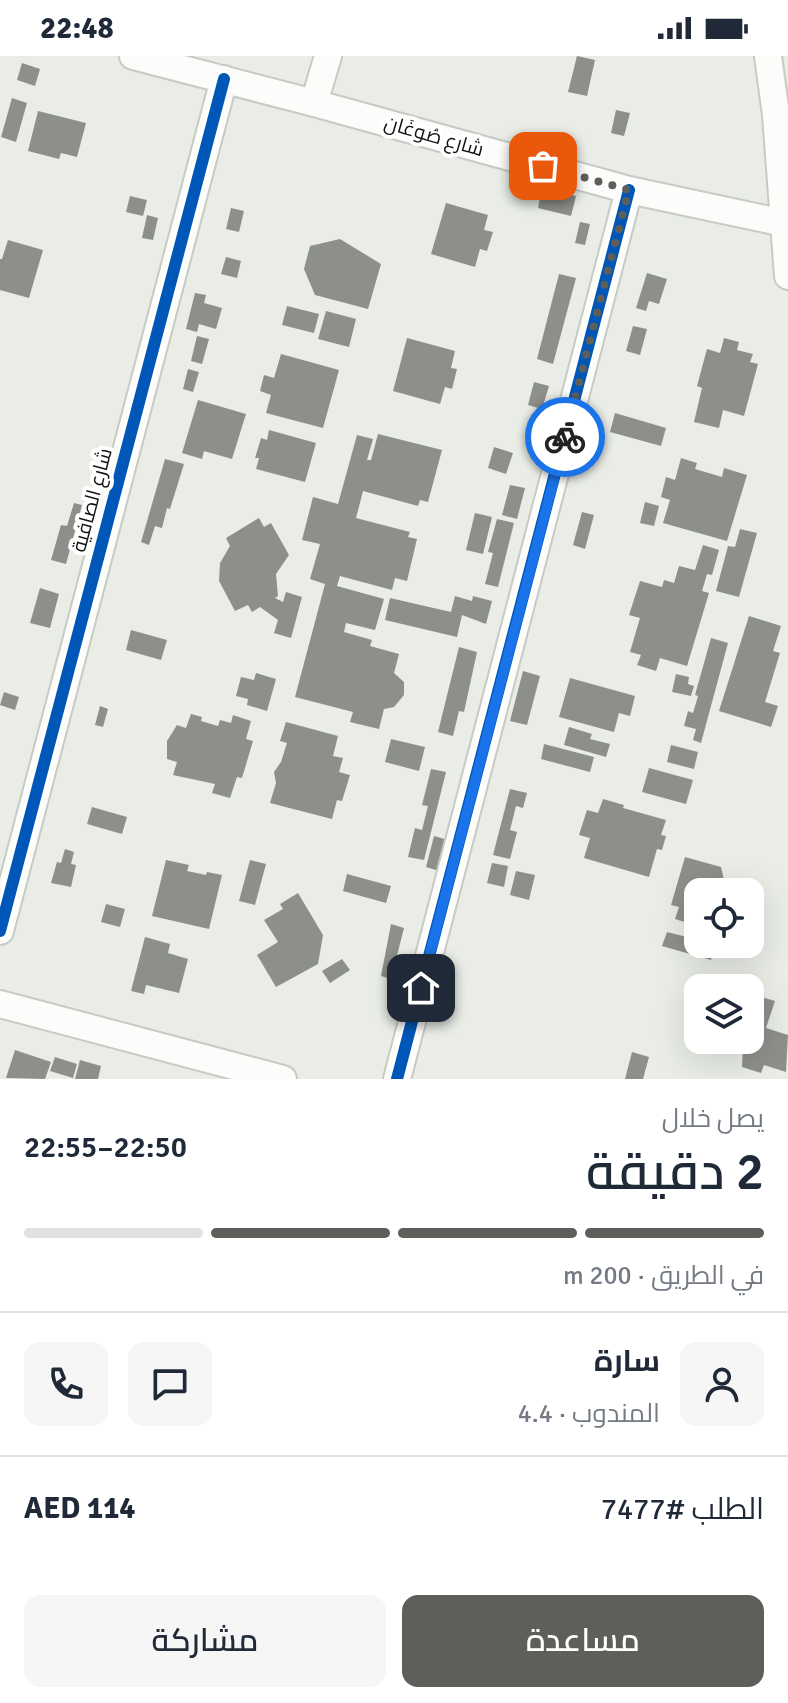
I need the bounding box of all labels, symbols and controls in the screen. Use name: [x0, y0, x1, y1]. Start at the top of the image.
text: 22:48: [40, 10, 114, 47]
street label: شارع صُوغَان: [381, 110, 487, 163]
pin: [509, 132, 577, 200]
icon: bag: [521, 144, 565, 188]
courier: [525, 397, 605, 477]
icon: bike: [543, 415, 587, 459]
street label: شارع الصافية: [66, 445, 119, 555]
map controls: [684, 878, 764, 1054]
button: locate: [684, 878, 764, 958]
pin: [387, 954, 455, 1022]
icon: home: [399, 966, 443, 1010]
button: layers: [684, 974, 764, 1054]
text: يصل خلال: [662, 1103, 764, 1135]
text: 22:50–22:55: [24, 1129, 187, 1166]
text: 2 دقيقة: [586, 1140, 764, 1204]
text: في الطريق · 200 m: [563, 1260, 764, 1292]
button: phone: [24, 1342, 108, 1426]
button: chat: [128, 1342, 212, 1426]
button: person: [680, 1342, 764, 1426]
text: سارة: [594, 1343, 660, 1380]
text: المندوب · 4.4: [518, 1398, 660, 1430]
text: AED 114: [24, 1490, 136, 1527]
text: الطلب #7477: [601, 1491, 764, 1528]
button: مشاركة: [24, 1595, 386, 1687]
button: مساعدة: [402, 1595, 764, 1687]

